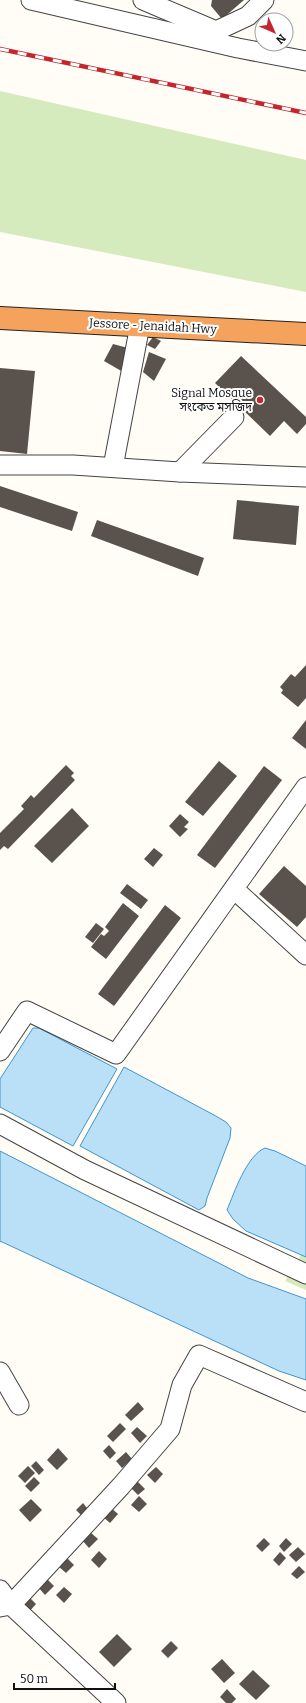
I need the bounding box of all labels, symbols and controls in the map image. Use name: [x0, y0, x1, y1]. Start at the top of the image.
north arrow: [254, 12, 294, 52]
text: N: [273, 31, 288, 47]
street label: Jessore - Jenaidah Hwy: [88, 316, 218, 336]
place label: Signal Mosque সংকেত মসজিদ: [171, 386, 252, 414]
marker: Signal Mosque সংকেত মসজিদ: [255, 395, 265, 405]
scale bar: [14, 1665, 115, 1691]
text: 50 m: [20, 1672, 49, 1686]

